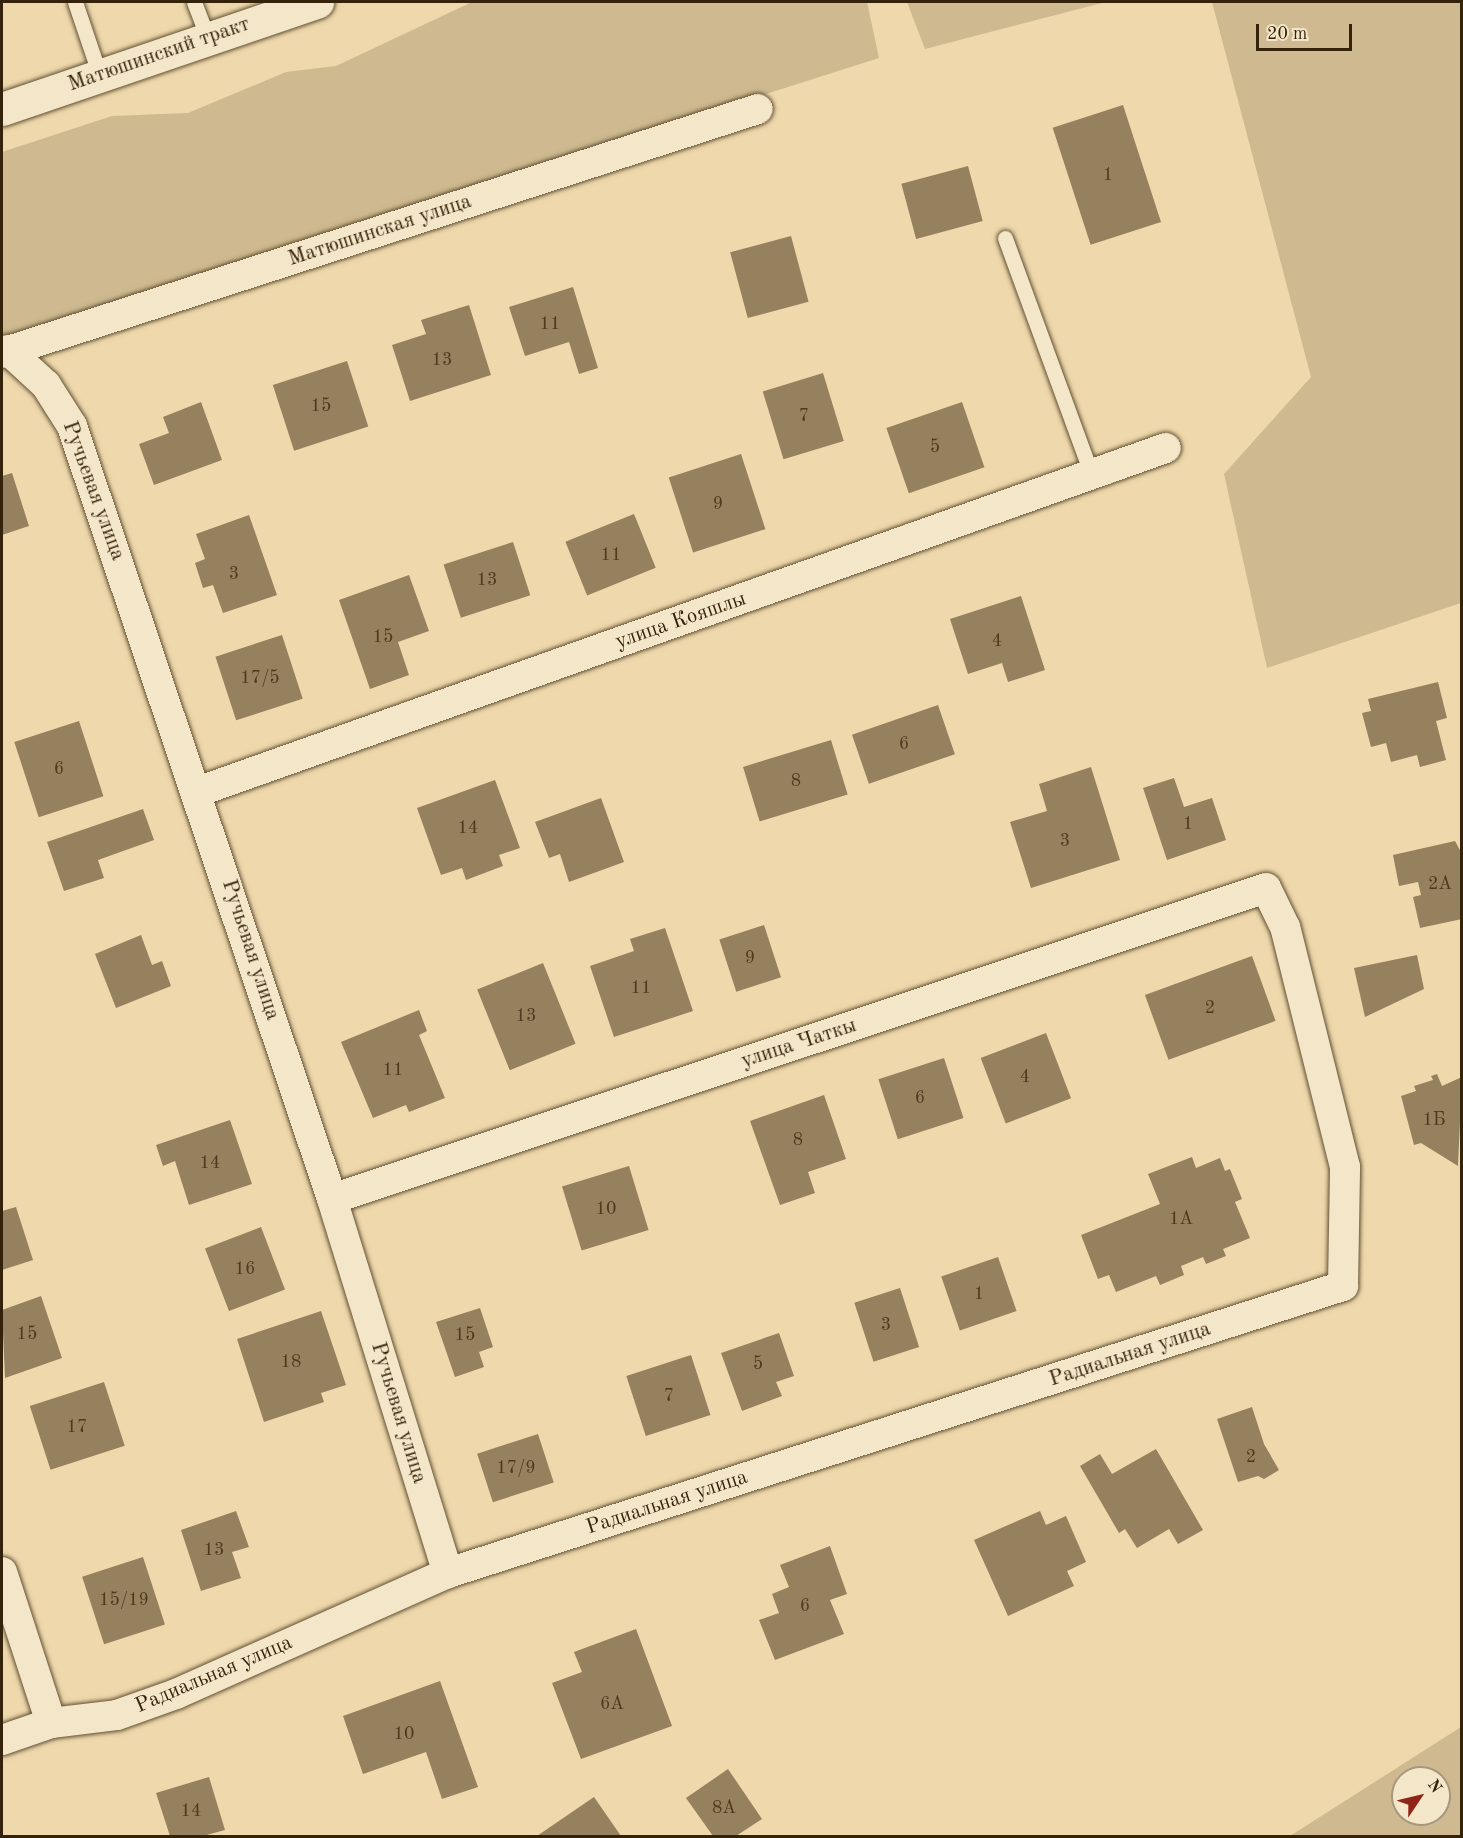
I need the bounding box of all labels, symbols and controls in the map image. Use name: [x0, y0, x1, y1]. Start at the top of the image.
street label: Матюшинский тракт: [65, 12, 253, 98]
scale bar: [1259, 12, 1355, 50]
text: 20 m: [1267, 25, 1307, 43]
house number: 1: [1103, 164, 1113, 186]
street label: Матюшинская улица: [285, 189, 475, 273]
house number: 11: [540, 313, 560, 335]
house number: 13: [432, 349, 452, 371]
house number: 15: [311, 395, 331, 417]
house number: 7: [799, 405, 809, 427]
street label: Ручьевая улица: [56, 418, 130, 564]
house number: 5: [930, 436, 940, 458]
house number: 9: [713, 493, 723, 515]
house number: 11: [601, 544, 621, 566]
house number: 3: [229, 563, 239, 585]
house number: 13: [477, 569, 497, 591]
street label: улица Кояшлы: [612, 587, 750, 655]
house number: 15: [373, 626, 393, 648]
house number: 4: [992, 630, 1002, 652]
house number: 17/5: [240, 667, 280, 689]
house number: 6: [899, 733, 909, 755]
house number: 6: [54, 758, 64, 780]
house number: 8: [791, 770, 801, 792]
house number: 1: [1183, 813, 1193, 835]
house number: 14: [458, 817, 478, 839]
house number: 3: [1060, 830, 1070, 852]
house number: 2А: [1428, 873, 1452, 895]
street label: Ручьевая улица: [215, 877, 285, 1023]
house number: 9: [745, 947, 755, 969]
house number: 11: [631, 977, 651, 999]
house number: 2: [1205, 997, 1215, 1019]
house number: 13: [516, 1005, 536, 1027]
street label: улица Чаткы: [738, 1014, 860, 1074]
house number: 11: [383, 1059, 403, 1081]
house number: 4: [1020, 1066, 1030, 1088]
house number: 6: [915, 1087, 925, 1109]
house number: 1Б: [1422, 1109, 1446, 1131]
house number: 8: [793, 1129, 803, 1151]
house number: 14: [200, 1152, 220, 1174]
house number: 10: [596, 1198, 616, 1220]
house number: 1А: [1169, 1208, 1193, 1230]
house number: 16: [235, 1258, 255, 1280]
house number: 1: [974, 1283, 984, 1305]
house number: 3: [881, 1314, 891, 1336]
street label: Радиальная улица: [1046, 1317, 1214, 1393]
house number: 15: [17, 1323, 37, 1345]
house number: 15: [455, 1324, 475, 1346]
street label: Ручьевая улица: [365, 1339, 431, 1487]
house number: 18: [281, 1351, 301, 1373]
house number: 5: [753, 1353, 763, 1375]
house number: 7: [664, 1385, 674, 1407]
house number: 17: [67, 1416, 87, 1438]
house number: 2: [1246, 1446, 1256, 1468]
house number: 17/9: [496, 1457, 536, 1479]
street label: Радиальная улица: [583, 1465, 751, 1541]
house number: 13: [204, 1539, 224, 1561]
house number: 15/19: [99, 1589, 149, 1611]
house number: 6: [800, 1595, 810, 1617]
street label: Радиальная улица: [132, 1631, 296, 1719]
house number: 6А: [600, 1693, 624, 1715]
house number: 10: [394, 1723, 414, 1745]
north arrow: [1391, 1766, 1451, 1826]
text: N: [1424, 1777, 1444, 1796]
house number: 8А: [712, 1797, 736, 1819]
house number: 14: [181, 1800, 201, 1822]

